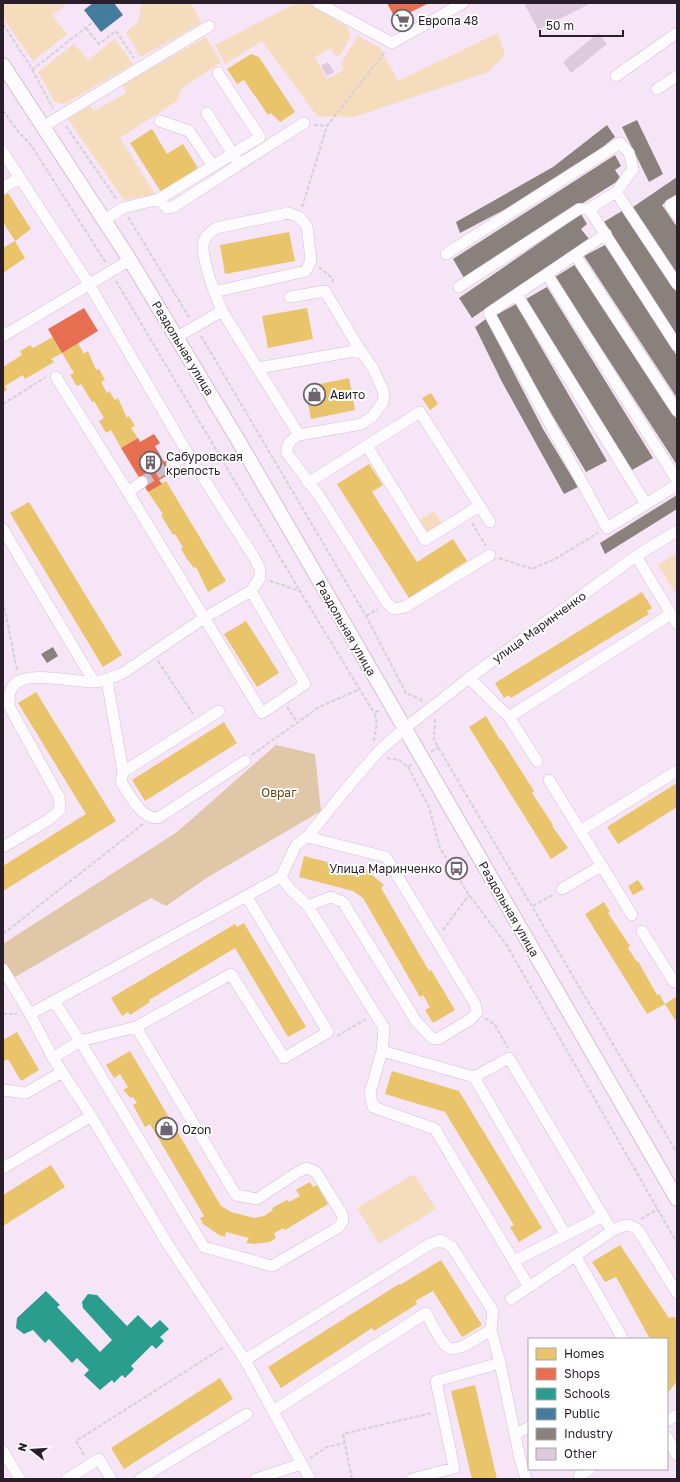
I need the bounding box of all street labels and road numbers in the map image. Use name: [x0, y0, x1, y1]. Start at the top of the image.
street label: Раздольная улица: [149, 298, 217, 398]
street label: Раздольная улица: [313, 578, 379, 678]
street label: улица Маринченко: [489, 588, 589, 666]
street label: Раздольная улица: [476, 859, 542, 959]

